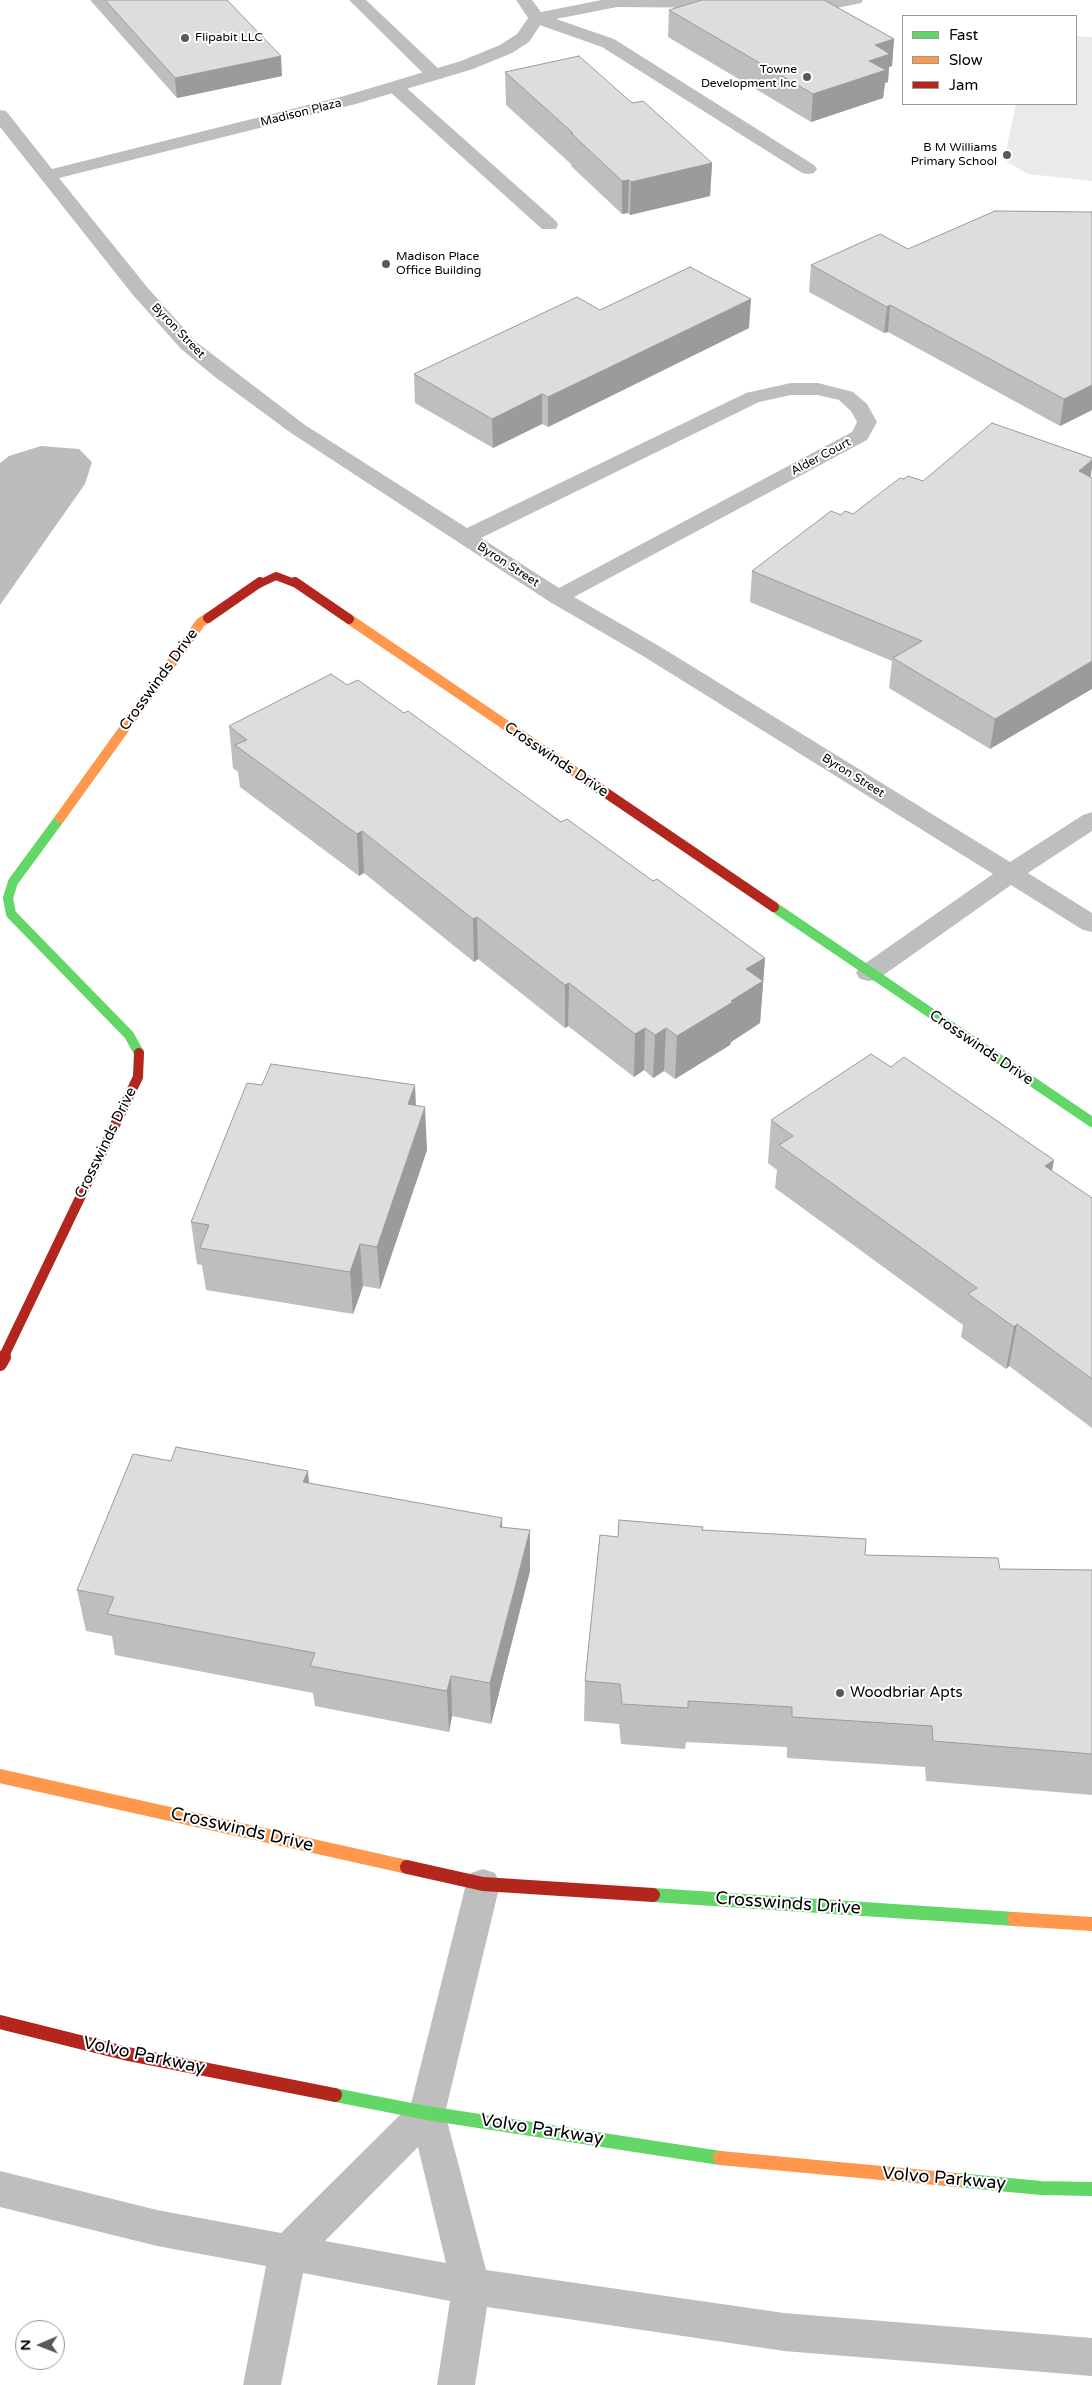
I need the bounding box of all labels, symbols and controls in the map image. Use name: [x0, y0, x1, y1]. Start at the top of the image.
legend: [902, 15, 1077, 105]
text: Fast: [949, 26, 978, 44]
place label: Flipabit LLC: [195, 31, 263, 45]
marker: Flipabit LLC: [179, 32, 191, 44]
text: Slow: [949, 51, 983, 69]
place label: Towne Development Inc: [701, 63, 797, 91]
marker: Towne Development Inc: [801, 71, 813, 83]
text: Jam: [949, 76, 978, 94]
street label: Madison Plaza: [259, 96, 343, 130]
place label: B M Williams Primary School: [911, 141, 997, 169]
marker: B M Williams Primary School: [1001, 149, 1013, 161]
place label: Madison Place Office Building: [396, 250, 481, 278]
marker: Madison Place Office Building: [380, 258, 392, 270]
street label: Byron Street: [148, 300, 208, 362]
street label: Alder Court: [789, 435, 853, 479]
street label: Byron Street: [474, 540, 542, 590]
street label: Crosswinds Drive: [116, 626, 202, 734]
street label: Crosswinds Drive: [501, 719, 611, 801]
street label: Byron Street: [819, 751, 887, 801]
street label: Crosswinds Drive: [926, 1007, 1036, 1089]
street label: Crosswinds Drive: [71, 1084, 141, 1202]
place label: Woodbriar Apts: [850, 1684, 963, 1702]
marker: Woodbriar Apts: [834, 1687, 846, 1699]
street label: Crosswinds Drive: [169, 1803, 315, 1857]
street label: Crosswinds Drive: [714, 1888, 862, 1920]
street label: Volvo Parkway: [81, 2033, 207, 2079]
street label: Volvo Parkway: [479, 2110, 605, 2150]
street label: Volvo Parkway: [881, 2163, 1007, 2195]
north arrow: [15, 2320, 65, 2370]
text: N: [17, 2339, 34, 2351]

